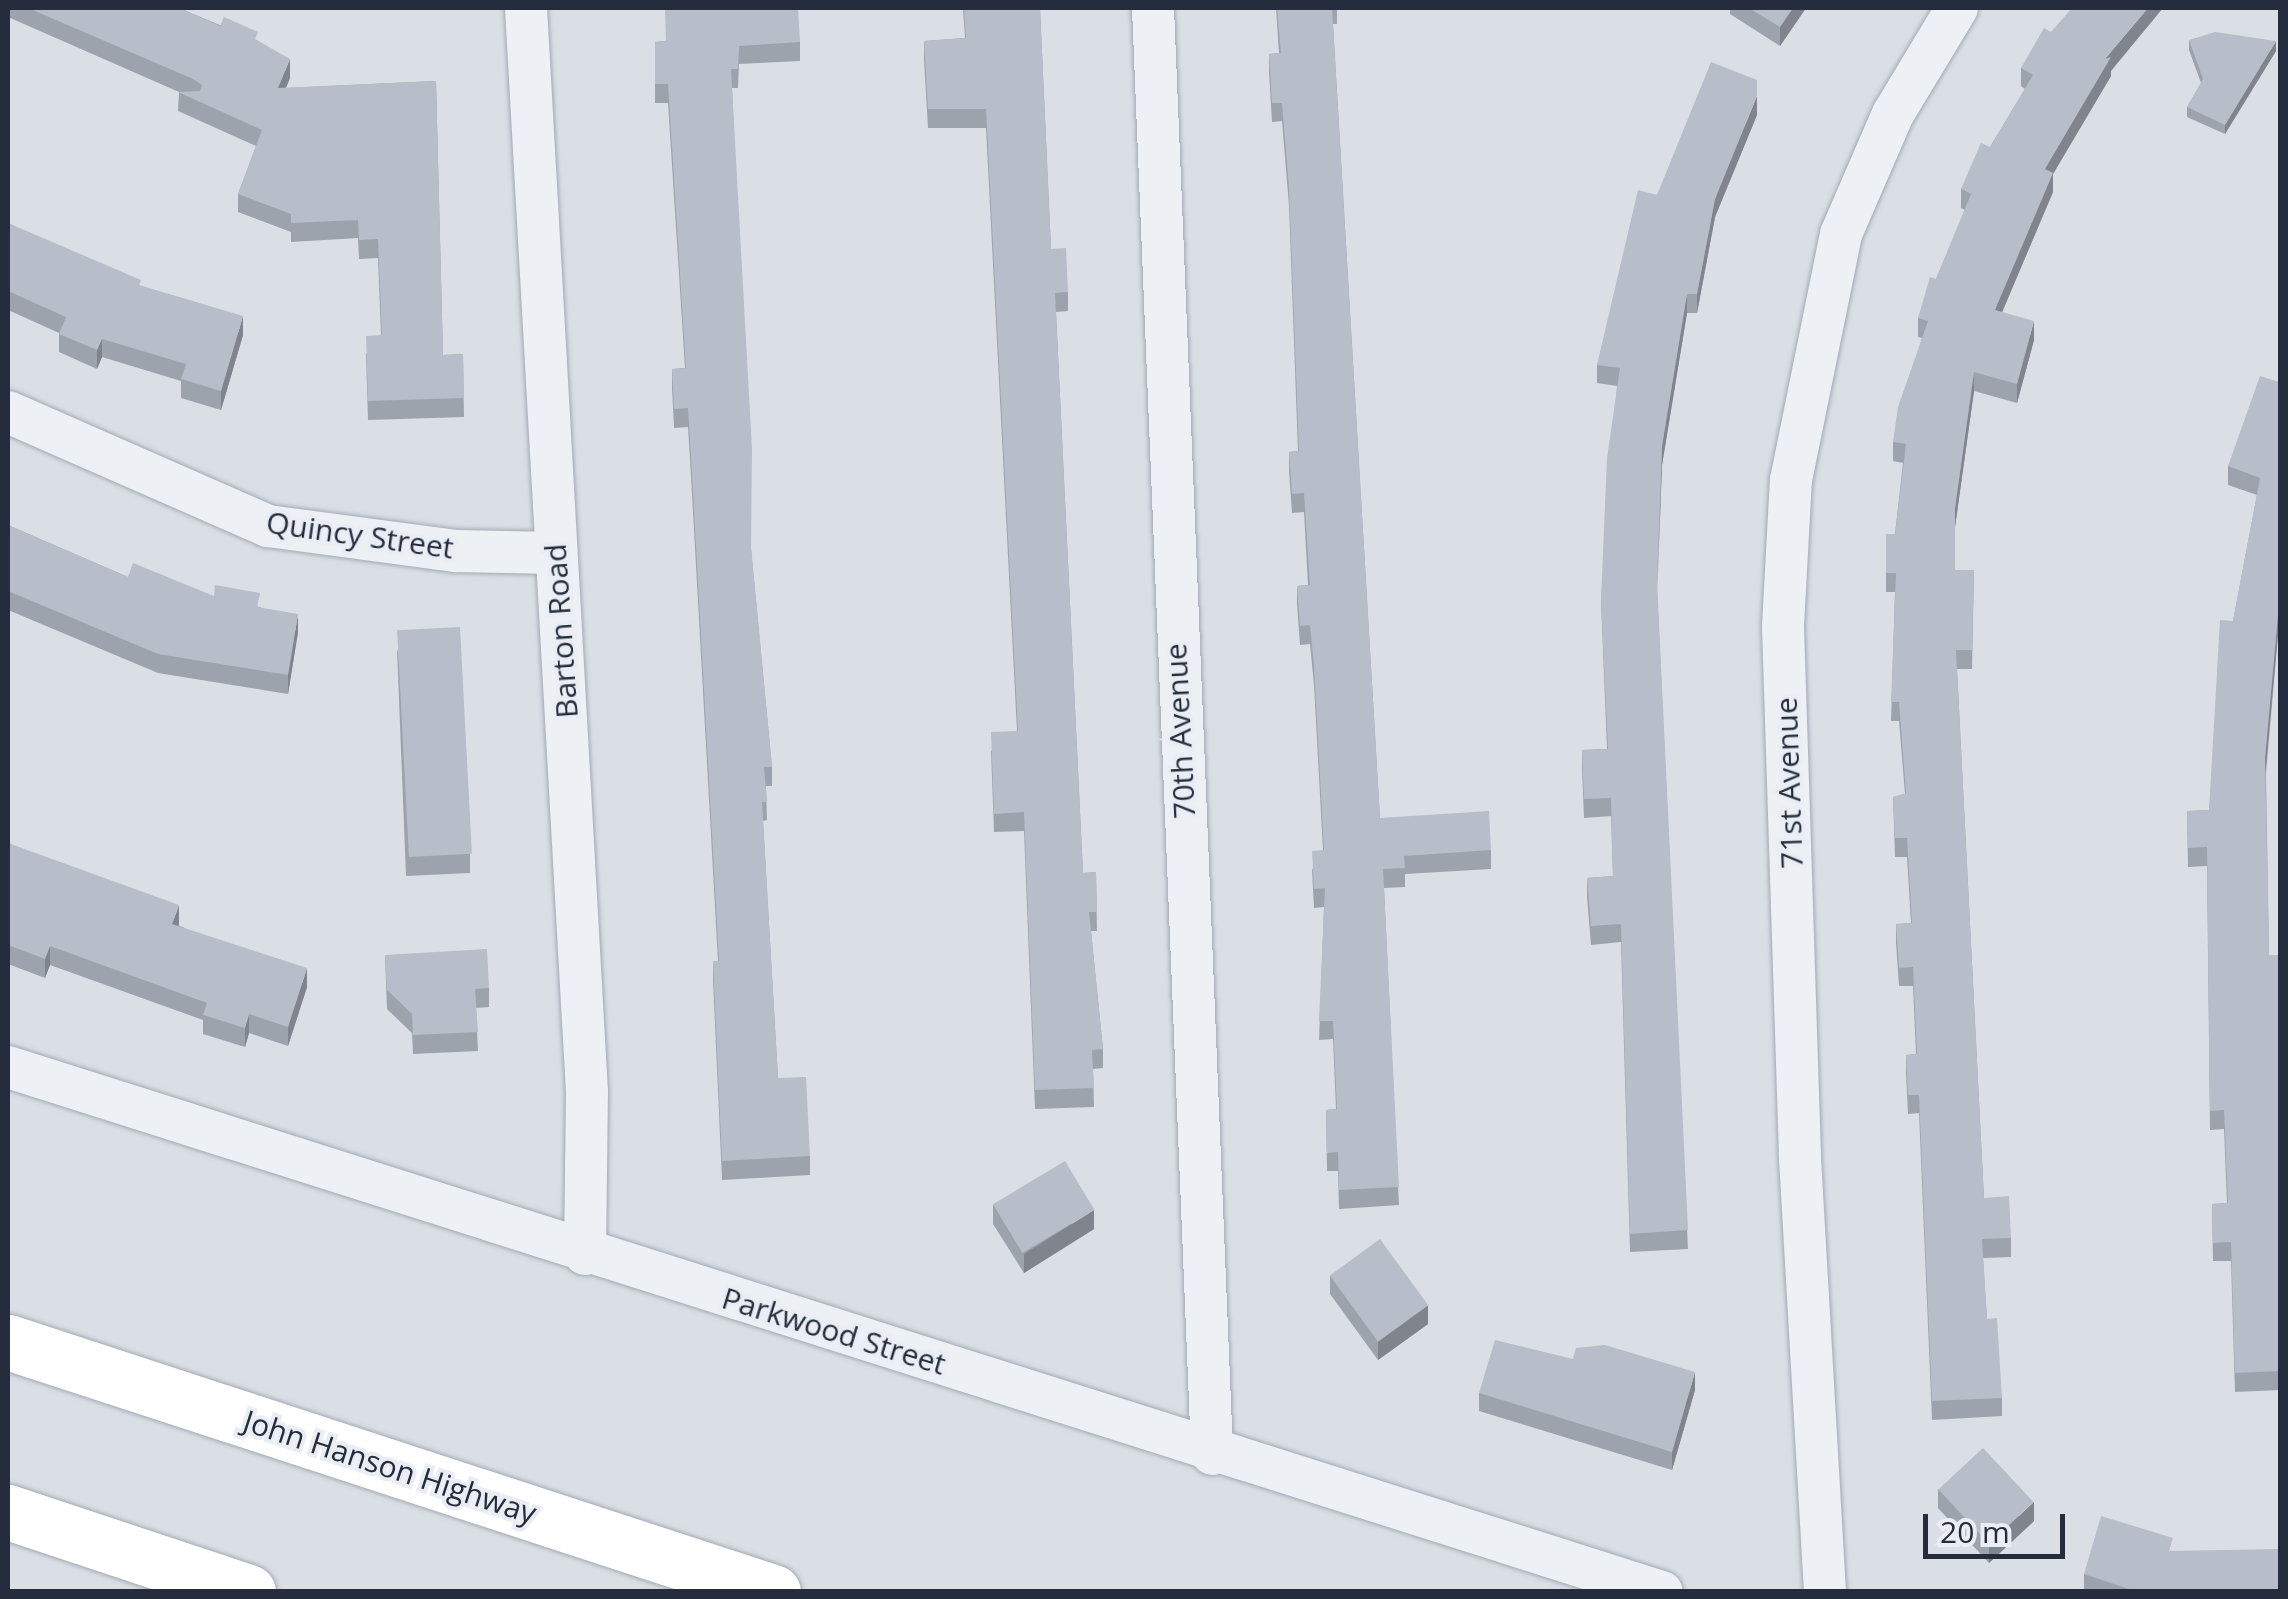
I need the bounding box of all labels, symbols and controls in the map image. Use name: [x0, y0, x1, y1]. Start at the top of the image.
street label: Quincy Street: [264, 504, 456, 566]
street label: Barton Road: [537, 543, 585, 719]
street label: 70th Avenue: [1157, 642, 1203, 820]
street label: 71st Avenue: [1768, 697, 1810, 869]
street label: Parkwood Street: [718, 1280, 950, 1382]
street label: John Hanson Highway: [239, 1403, 541, 1531]
scale bar: [1928, 1494, 2070, 1556]
text: 20 m: [1940, 1511, 2010, 1552]

